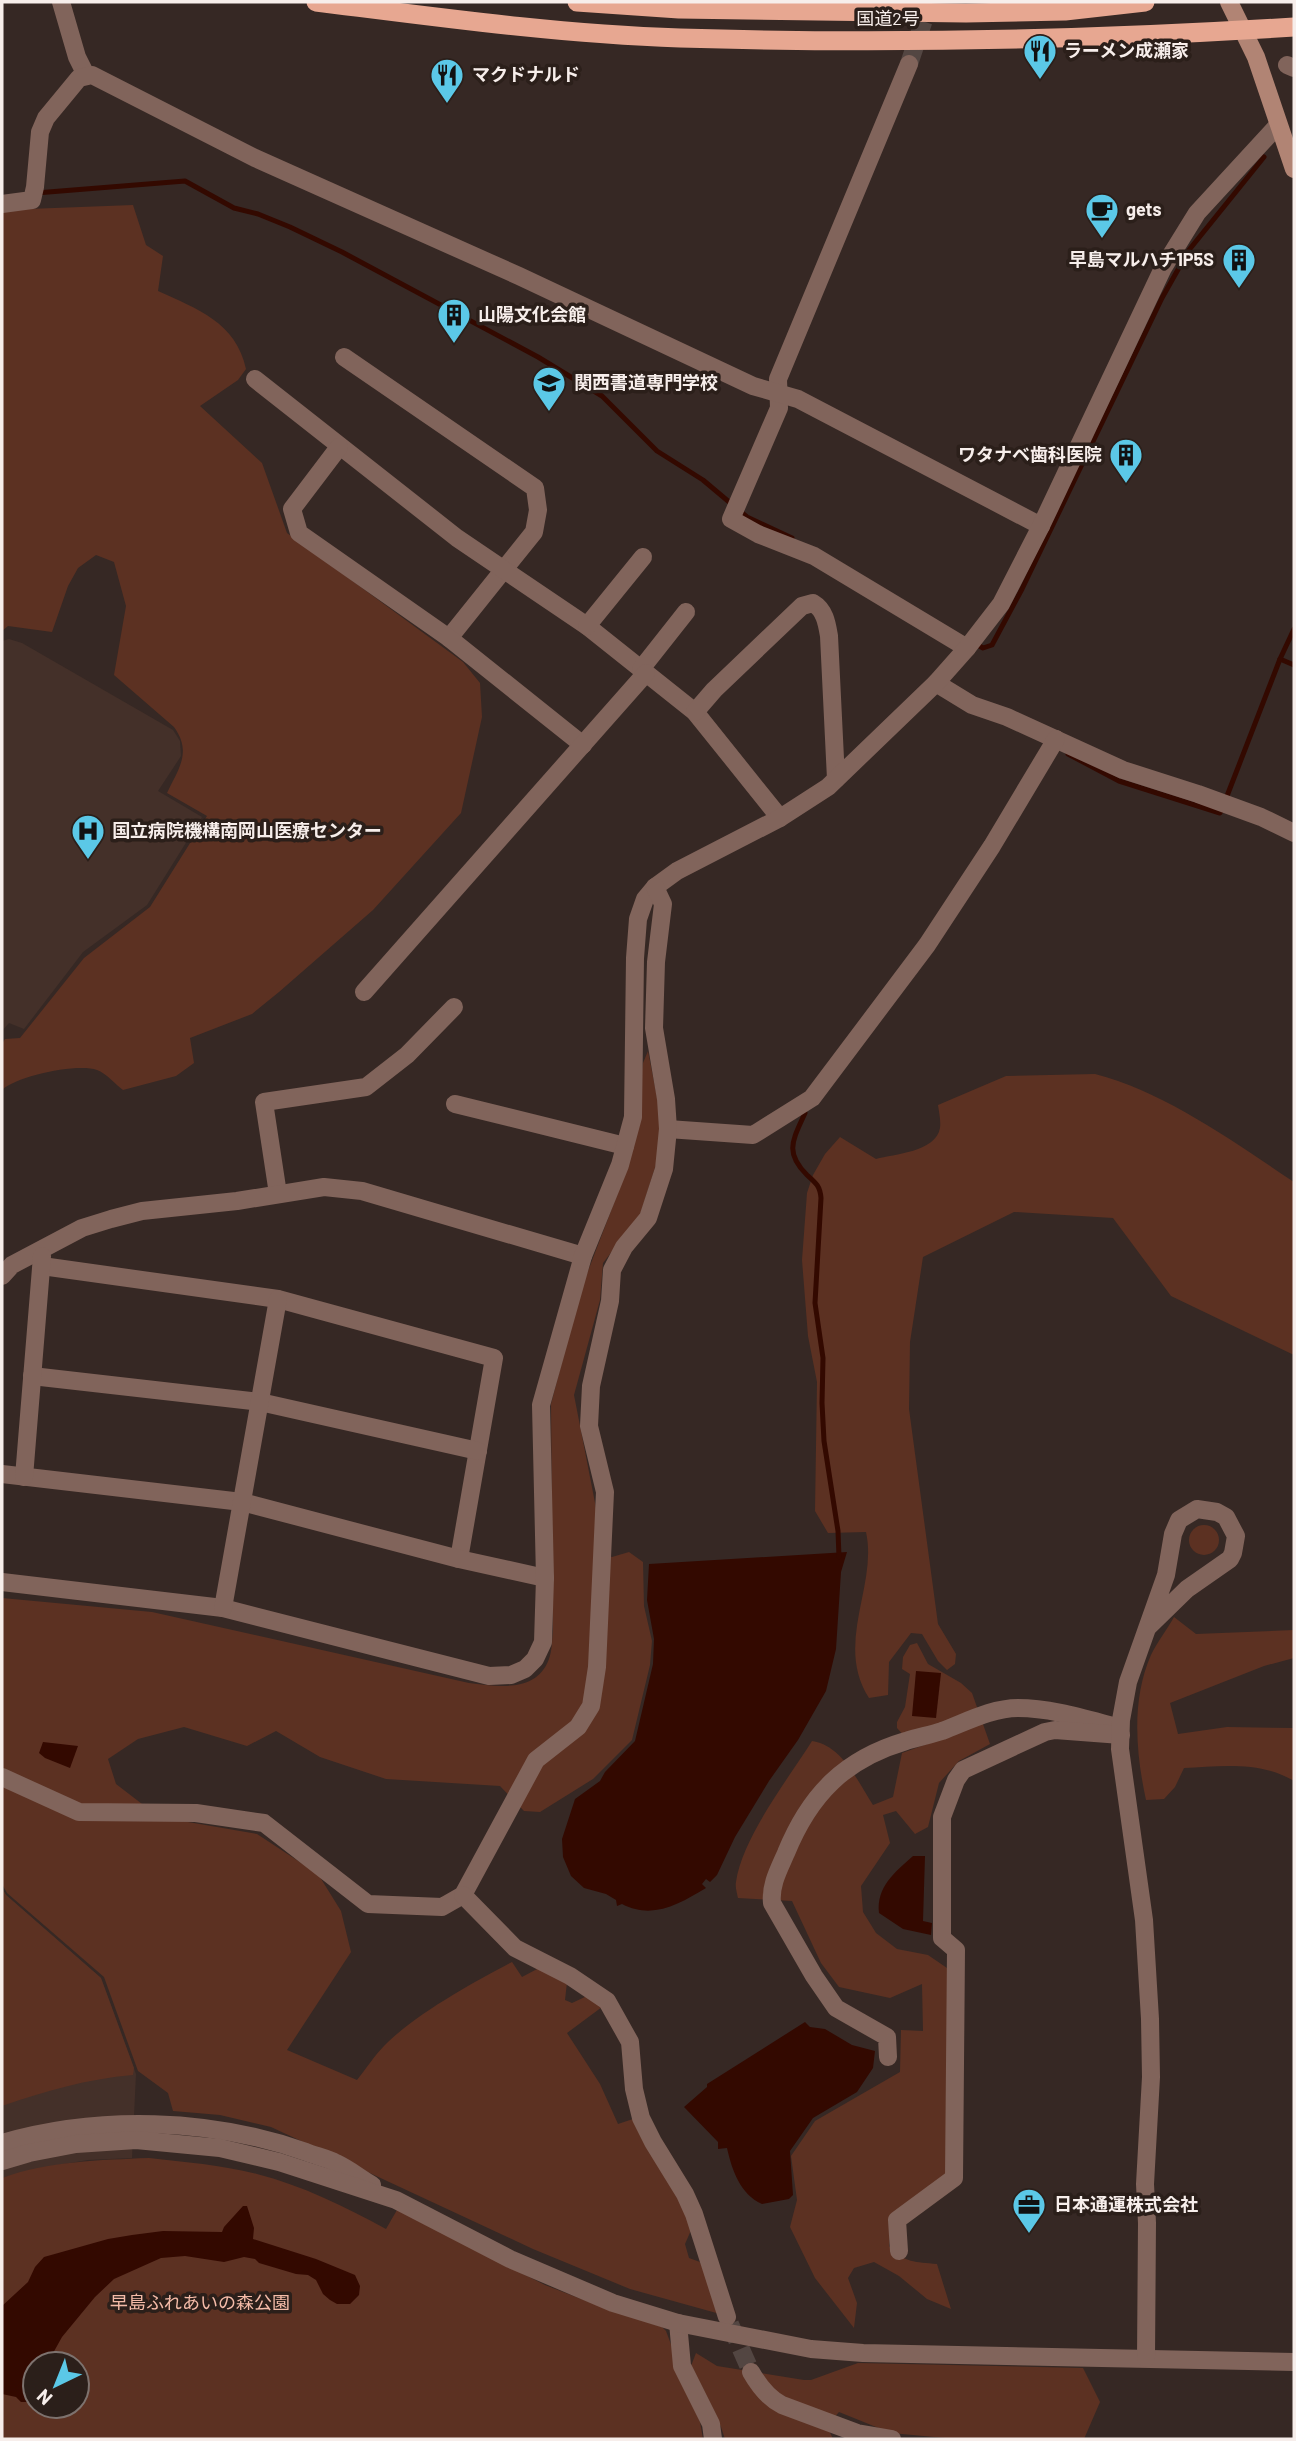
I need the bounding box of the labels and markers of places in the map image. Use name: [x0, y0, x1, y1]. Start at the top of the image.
restaurant icon: ラーメン成瀬家: [1021, 32, 1059, 81]
place label: ラーメン成瀬家: [1064, 39, 1189, 61]
restaurant icon: マクドナルド: [428, 56, 466, 105]
place label: マクドナルド: [472, 63, 580, 85]
cafe icon: gets: [1083, 191, 1121, 240]
place label: gets: [1126, 198, 1162, 220]
building icon: 早島マルハチ1P5S: [1220, 241, 1258, 290]
place label: 早島マルハチ1P5S: [1068, 248, 1214, 270]
building icon: 山陽文化会館: [435, 296, 473, 345]
place label: 山陽文化会館: [478, 303, 586, 325]
school or university icon: 関西書道専門学校: [530, 364, 568, 413]
place label: 関西書道専門学校: [574, 371, 718, 393]
building icon: ワタナベ歯科医院: [1107, 436, 1145, 485]
place label: ワタナベ歯科医院: [958, 443, 1102, 465]
hospital icon: 国立病院機構南岡山医療センター: [69, 812, 107, 861]
place label: 国立病院機構南岡山医療センター: [112, 819, 382, 841]
office icon: 日本通運株式会社: [1010, 2186, 1048, 2235]
place label: 日本通運株式会社: [1054, 2193, 1198, 2215]

